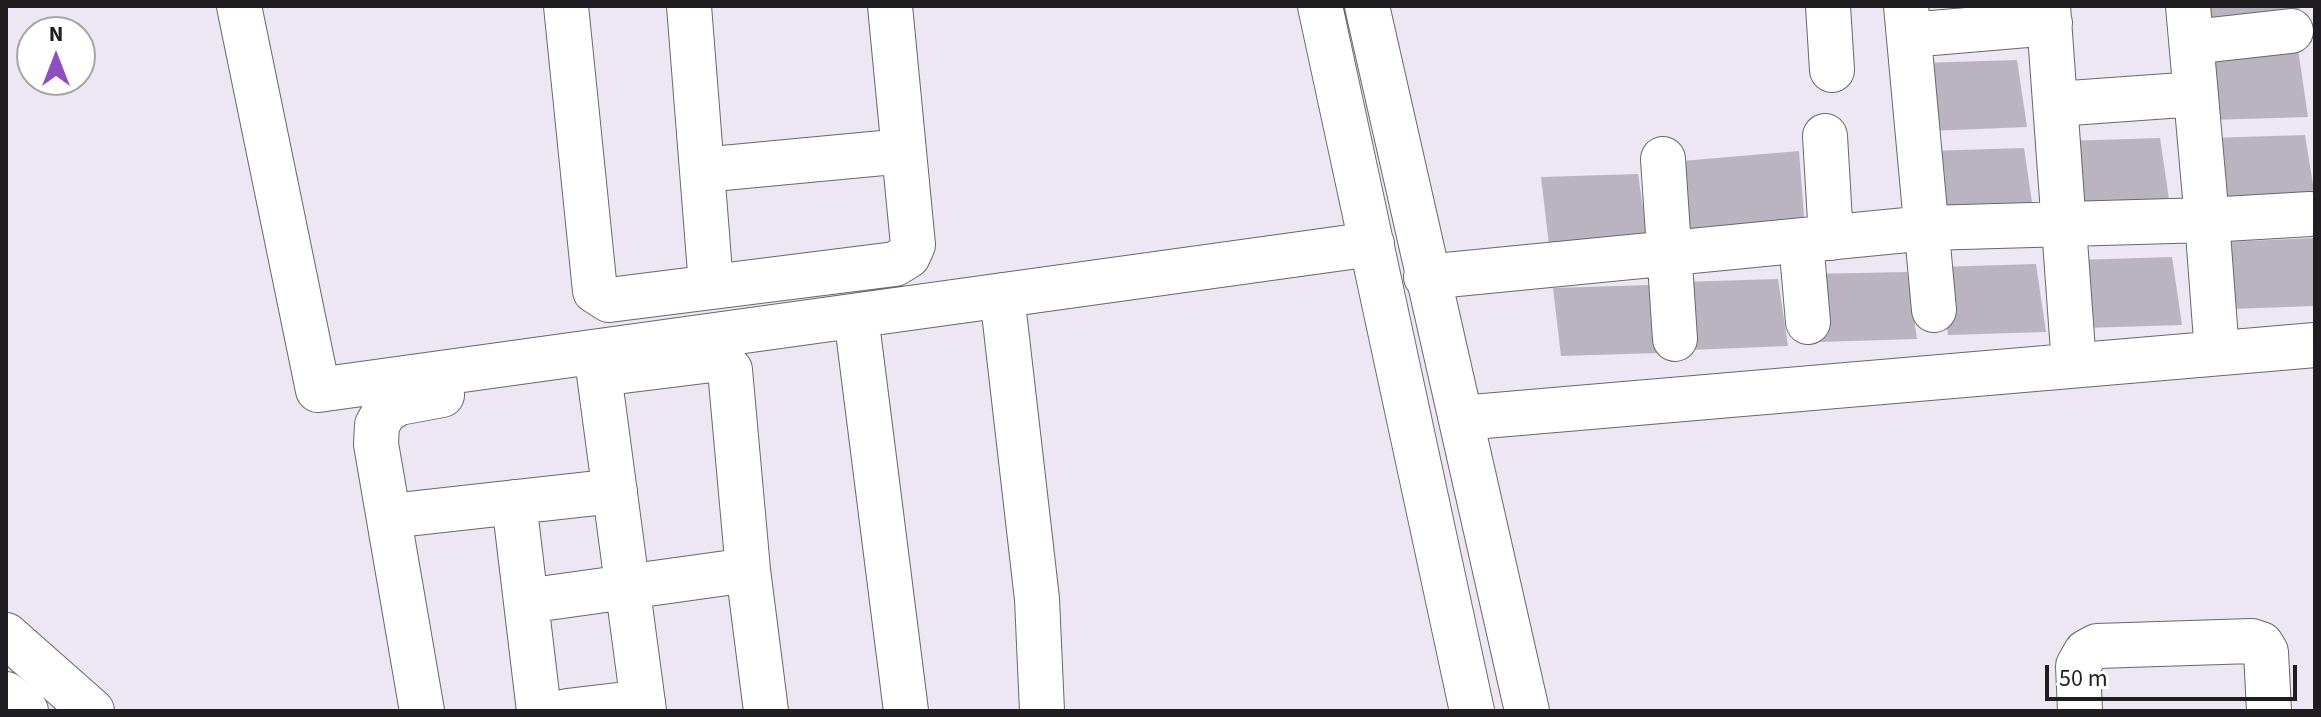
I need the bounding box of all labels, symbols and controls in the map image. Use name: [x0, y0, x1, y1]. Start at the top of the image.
north arrow: [16, 16, 96, 96]
text: N: [49, 18, 63, 50]
scale bar: [2049, 649, 2301, 699]
text: 50 m: [2059, 661, 2108, 696]

